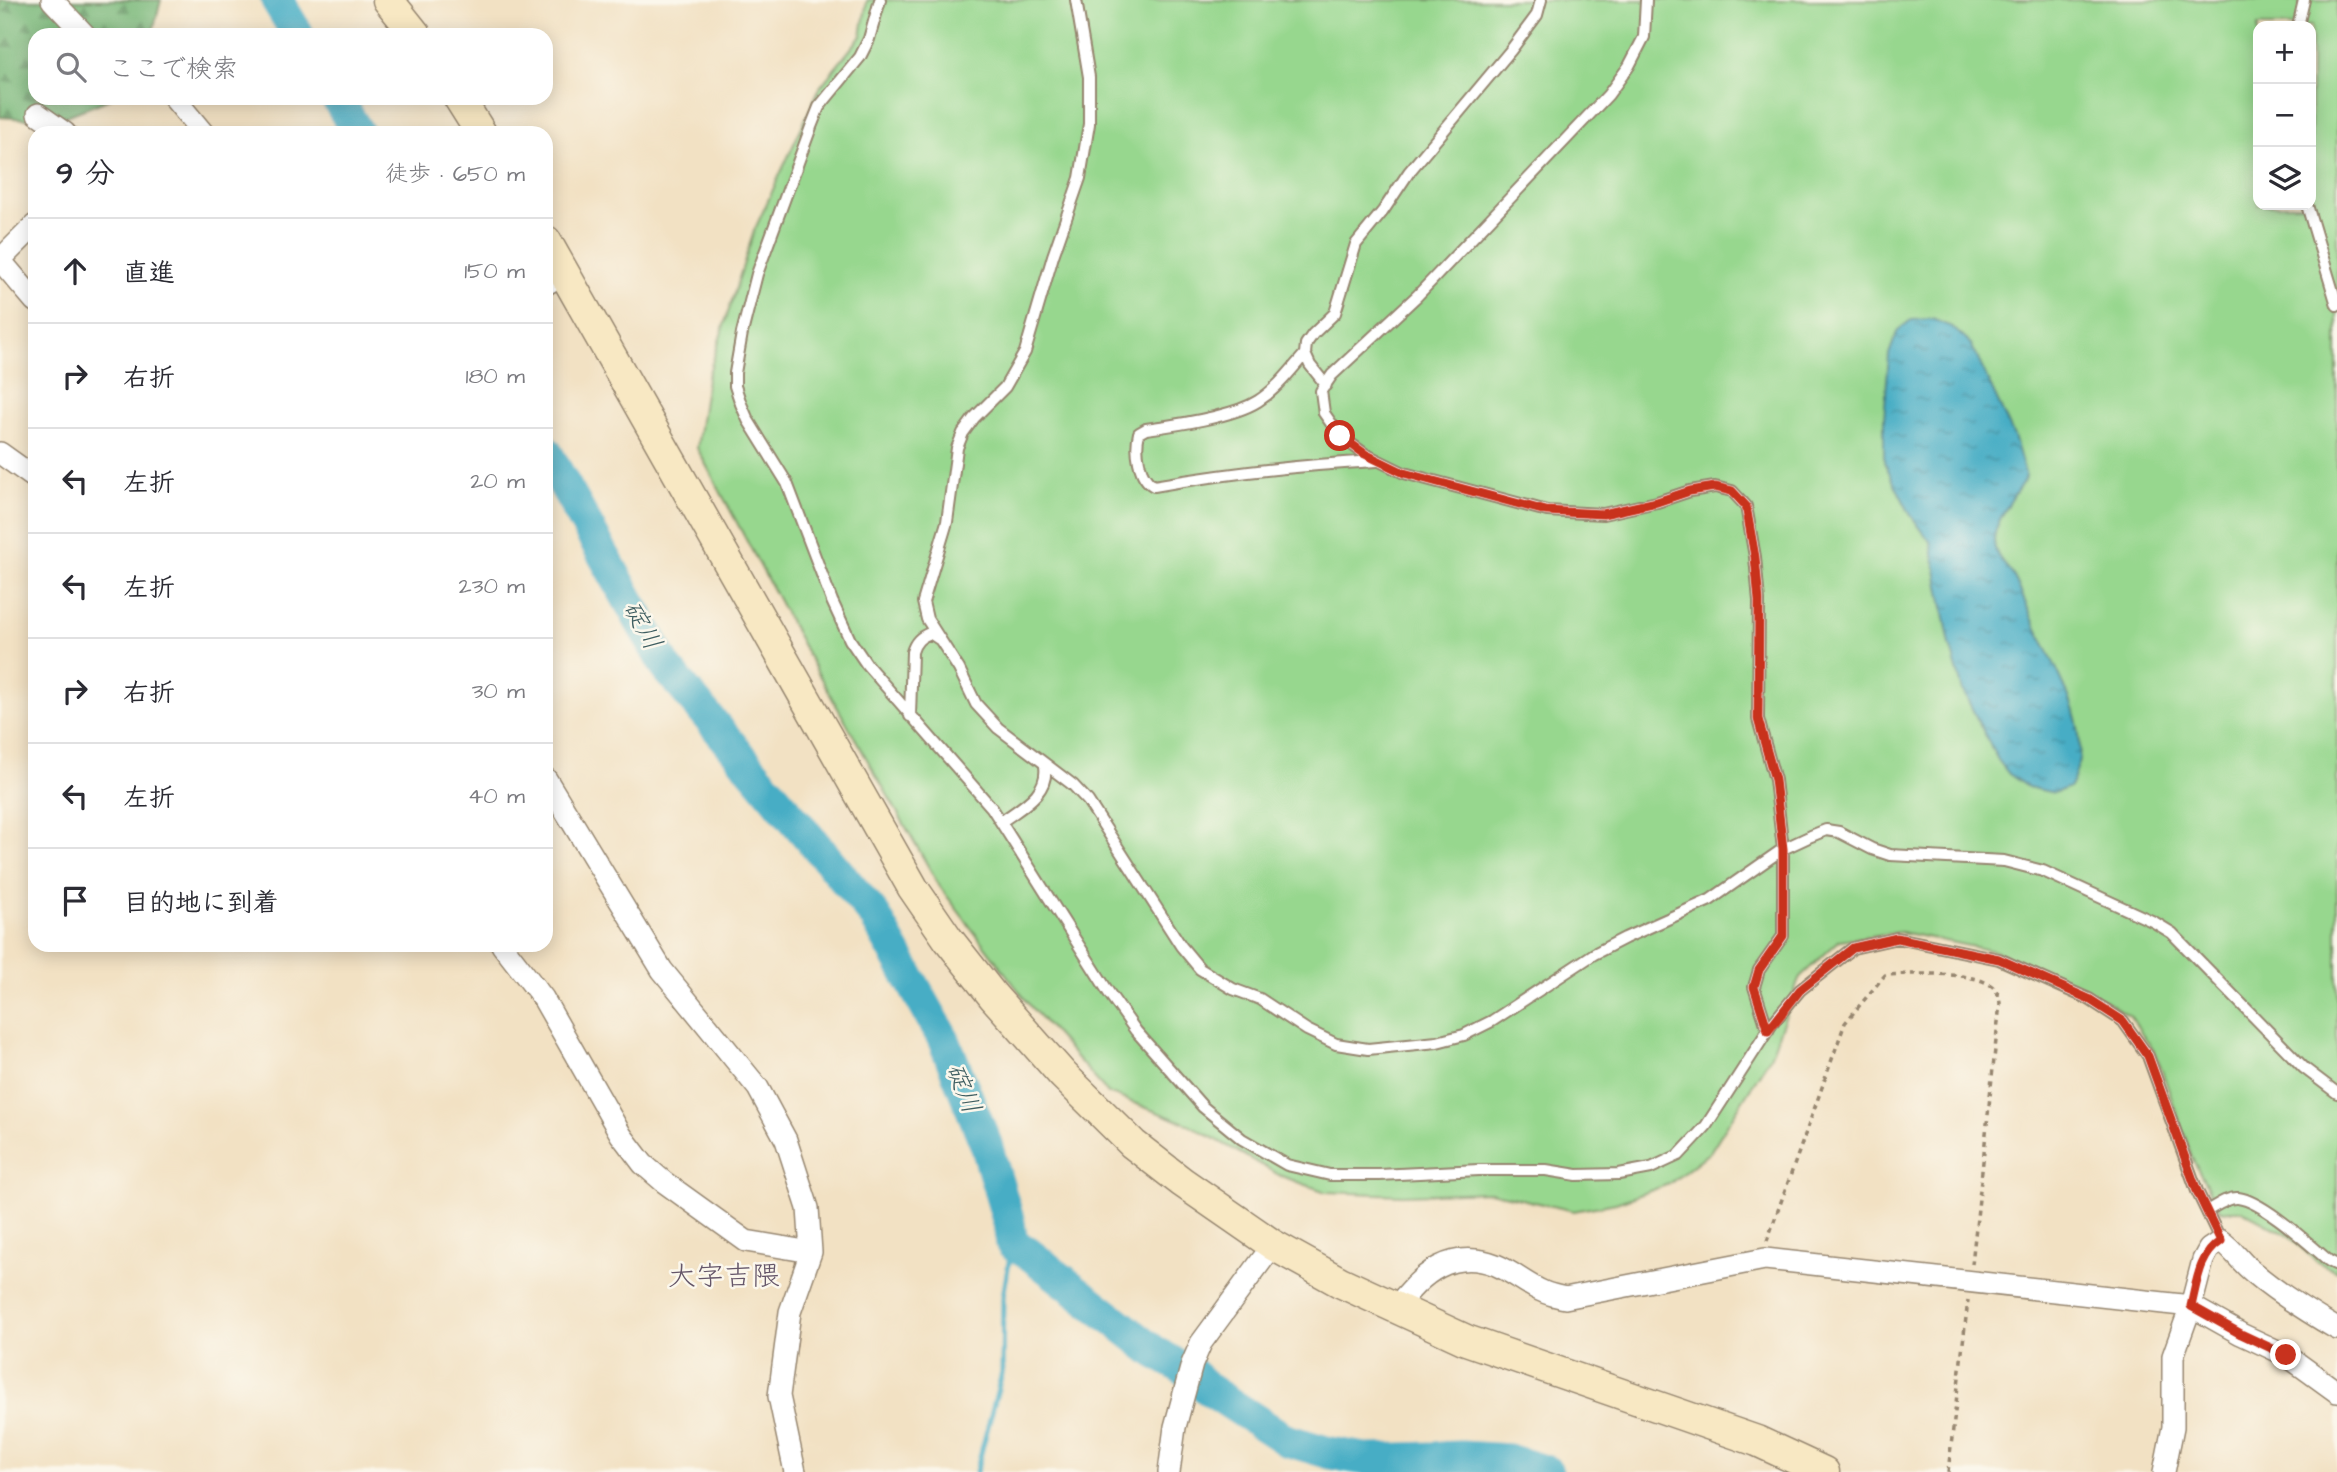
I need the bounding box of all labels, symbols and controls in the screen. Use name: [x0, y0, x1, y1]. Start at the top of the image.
map controls: [2253, 21, 2316, 210]
button: +: [2253, 21, 2316, 84]
search box: [28, 28, 553, 105]
icon: search: [52, 48, 90, 86]
text: ここで検索: [108, 51, 238, 87]
button: −: [2253, 84, 2316, 147]
button: layers: [2253, 147, 2316, 210]
text: 9 分: [56, 153, 115, 195]
text: 徒歩 · 650 m: [385, 158, 525, 190]
icon: ahead: [56, 252, 94, 290]
text: 直進: [123, 255, 175, 291]
text: 150 m: [464, 255, 525, 287]
icon: right: [56, 357, 94, 395]
text: 右折: [123, 360, 175, 396]
text: 180 m: [466, 360, 525, 392]
route start: [1324, 420, 1355, 451]
icon: left: [56, 462, 94, 500]
text: 左折: [123, 465, 175, 501]
text: 20 m: [470, 465, 525, 497]
icon: left: [56, 567, 94, 605]
text: 左折: [123, 570, 175, 606]
text: 230 m: [459, 570, 525, 602]
water label: 碇川: [614, 594, 670, 657]
icon: right: [56, 672, 94, 710]
text: 右折: [123, 675, 175, 711]
text: 30 m: [472, 675, 525, 707]
icon: left: [56, 777, 94, 815]
text: 左折: [123, 780, 175, 816]
text: 40 m: [468, 780, 525, 812]
icon: arrive: [56, 882, 94, 920]
text: 目的地に到着: [123, 885, 279, 921]
water label: 碇川: [937, 1058, 990, 1119]
district label: 大字吉隈: [668, 1257, 780, 1296]
route end: [2270, 1339, 2301, 1370]

